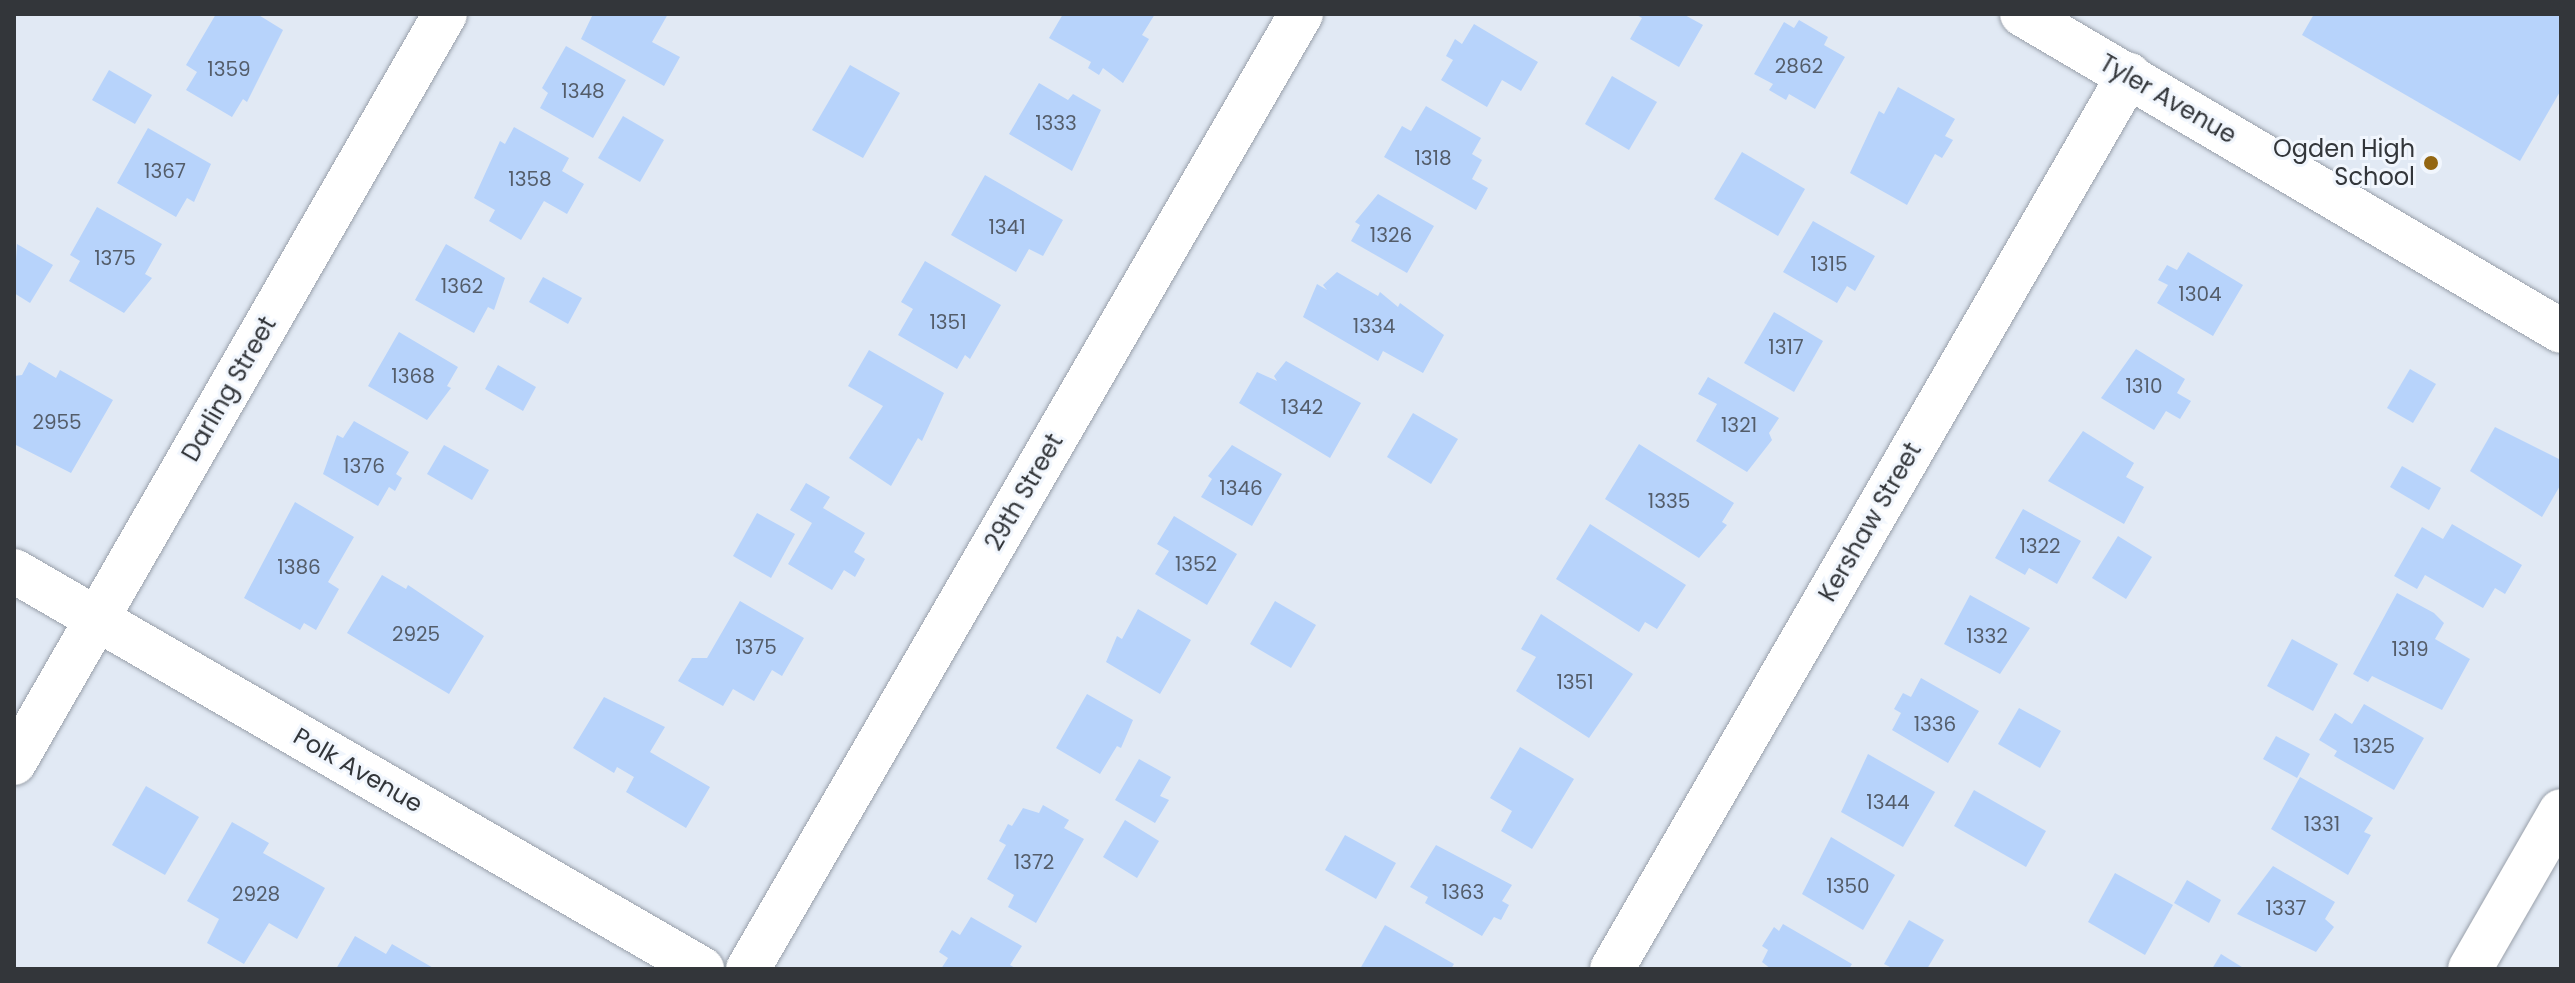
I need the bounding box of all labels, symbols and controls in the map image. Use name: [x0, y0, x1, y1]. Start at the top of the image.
street label: Tyler Avenue: [2095, 48, 2241, 150]
house number: 2862: [1775, 54, 1823, 78]
house number: 1359: [207, 57, 251, 81]
house number: 1348: [561, 79, 605, 103]
house number: 1333: [1035, 111, 1077, 135]
place label: Ogden High School: [2273, 135, 2415, 191]
house number: 1318: [1414, 146, 1452, 170]
marker: Ogden High School: [2422, 154, 2440, 172]
house number: 1367: [144, 159, 186, 183]
house number: 1358: [508, 167, 552, 191]
house number: 1341: [988, 215, 1026, 239]
house number: 1326: [1370, 223, 1412, 247]
house number: 1375: [94, 246, 136, 270]
house number: 1315: [1810, 252, 1848, 276]
house number: 1362: [441, 274, 483, 298]
house number: 1304: [2178, 282, 2222, 306]
house number: 1351: [929, 310, 967, 334]
street label: Darling Street: [176, 312, 282, 466]
house number: 1334: [1353, 314, 1395, 338]
house number: 1317: [1768, 335, 1804, 359]
house number: 1368: [391, 364, 435, 388]
house number: 1310: [2125, 374, 2163, 398]
house number: 1342: [1281, 395, 1323, 419]
house number: 2955: [32, 410, 82, 434]
house number: 1321: [1721, 413, 1757, 437]
street label: 29th Street: [979, 429, 1069, 555]
street label: Kershaw Street: [1813, 437, 1927, 607]
house number: 1376: [343, 454, 385, 478]
house number: 1346: [1219, 476, 1263, 500]
house number: 1335: [1648, 489, 1690, 513]
house number: 1322: [2019, 534, 2061, 558]
house number: 1352: [1175, 552, 1217, 576]
house number: 1386: [277, 555, 321, 579]
house number: 2925: [392, 622, 440, 646]
house number: 1332: [1966, 624, 2008, 648]
house number: 1375: [735, 635, 777, 659]
house number: 1319: [2391, 637, 2429, 661]
house number: 1351: [1556, 670, 1594, 694]
house number: 1336: [1914, 712, 1956, 736]
street label: Polk Avenue: [288, 722, 428, 818]
house number: 1325: [2353, 734, 2395, 758]
house number: 1344: [1866, 790, 1910, 814]
house number: 1331: [2304, 812, 2340, 836]
house number: 1372: [1014, 850, 1054, 874]
house number: 1350: [1826, 874, 1870, 898]
house number: 1363: [1442, 880, 1484, 904]
house number: 2928: [232, 882, 280, 906]
house number: 1337: [2266, 896, 2306, 920]

